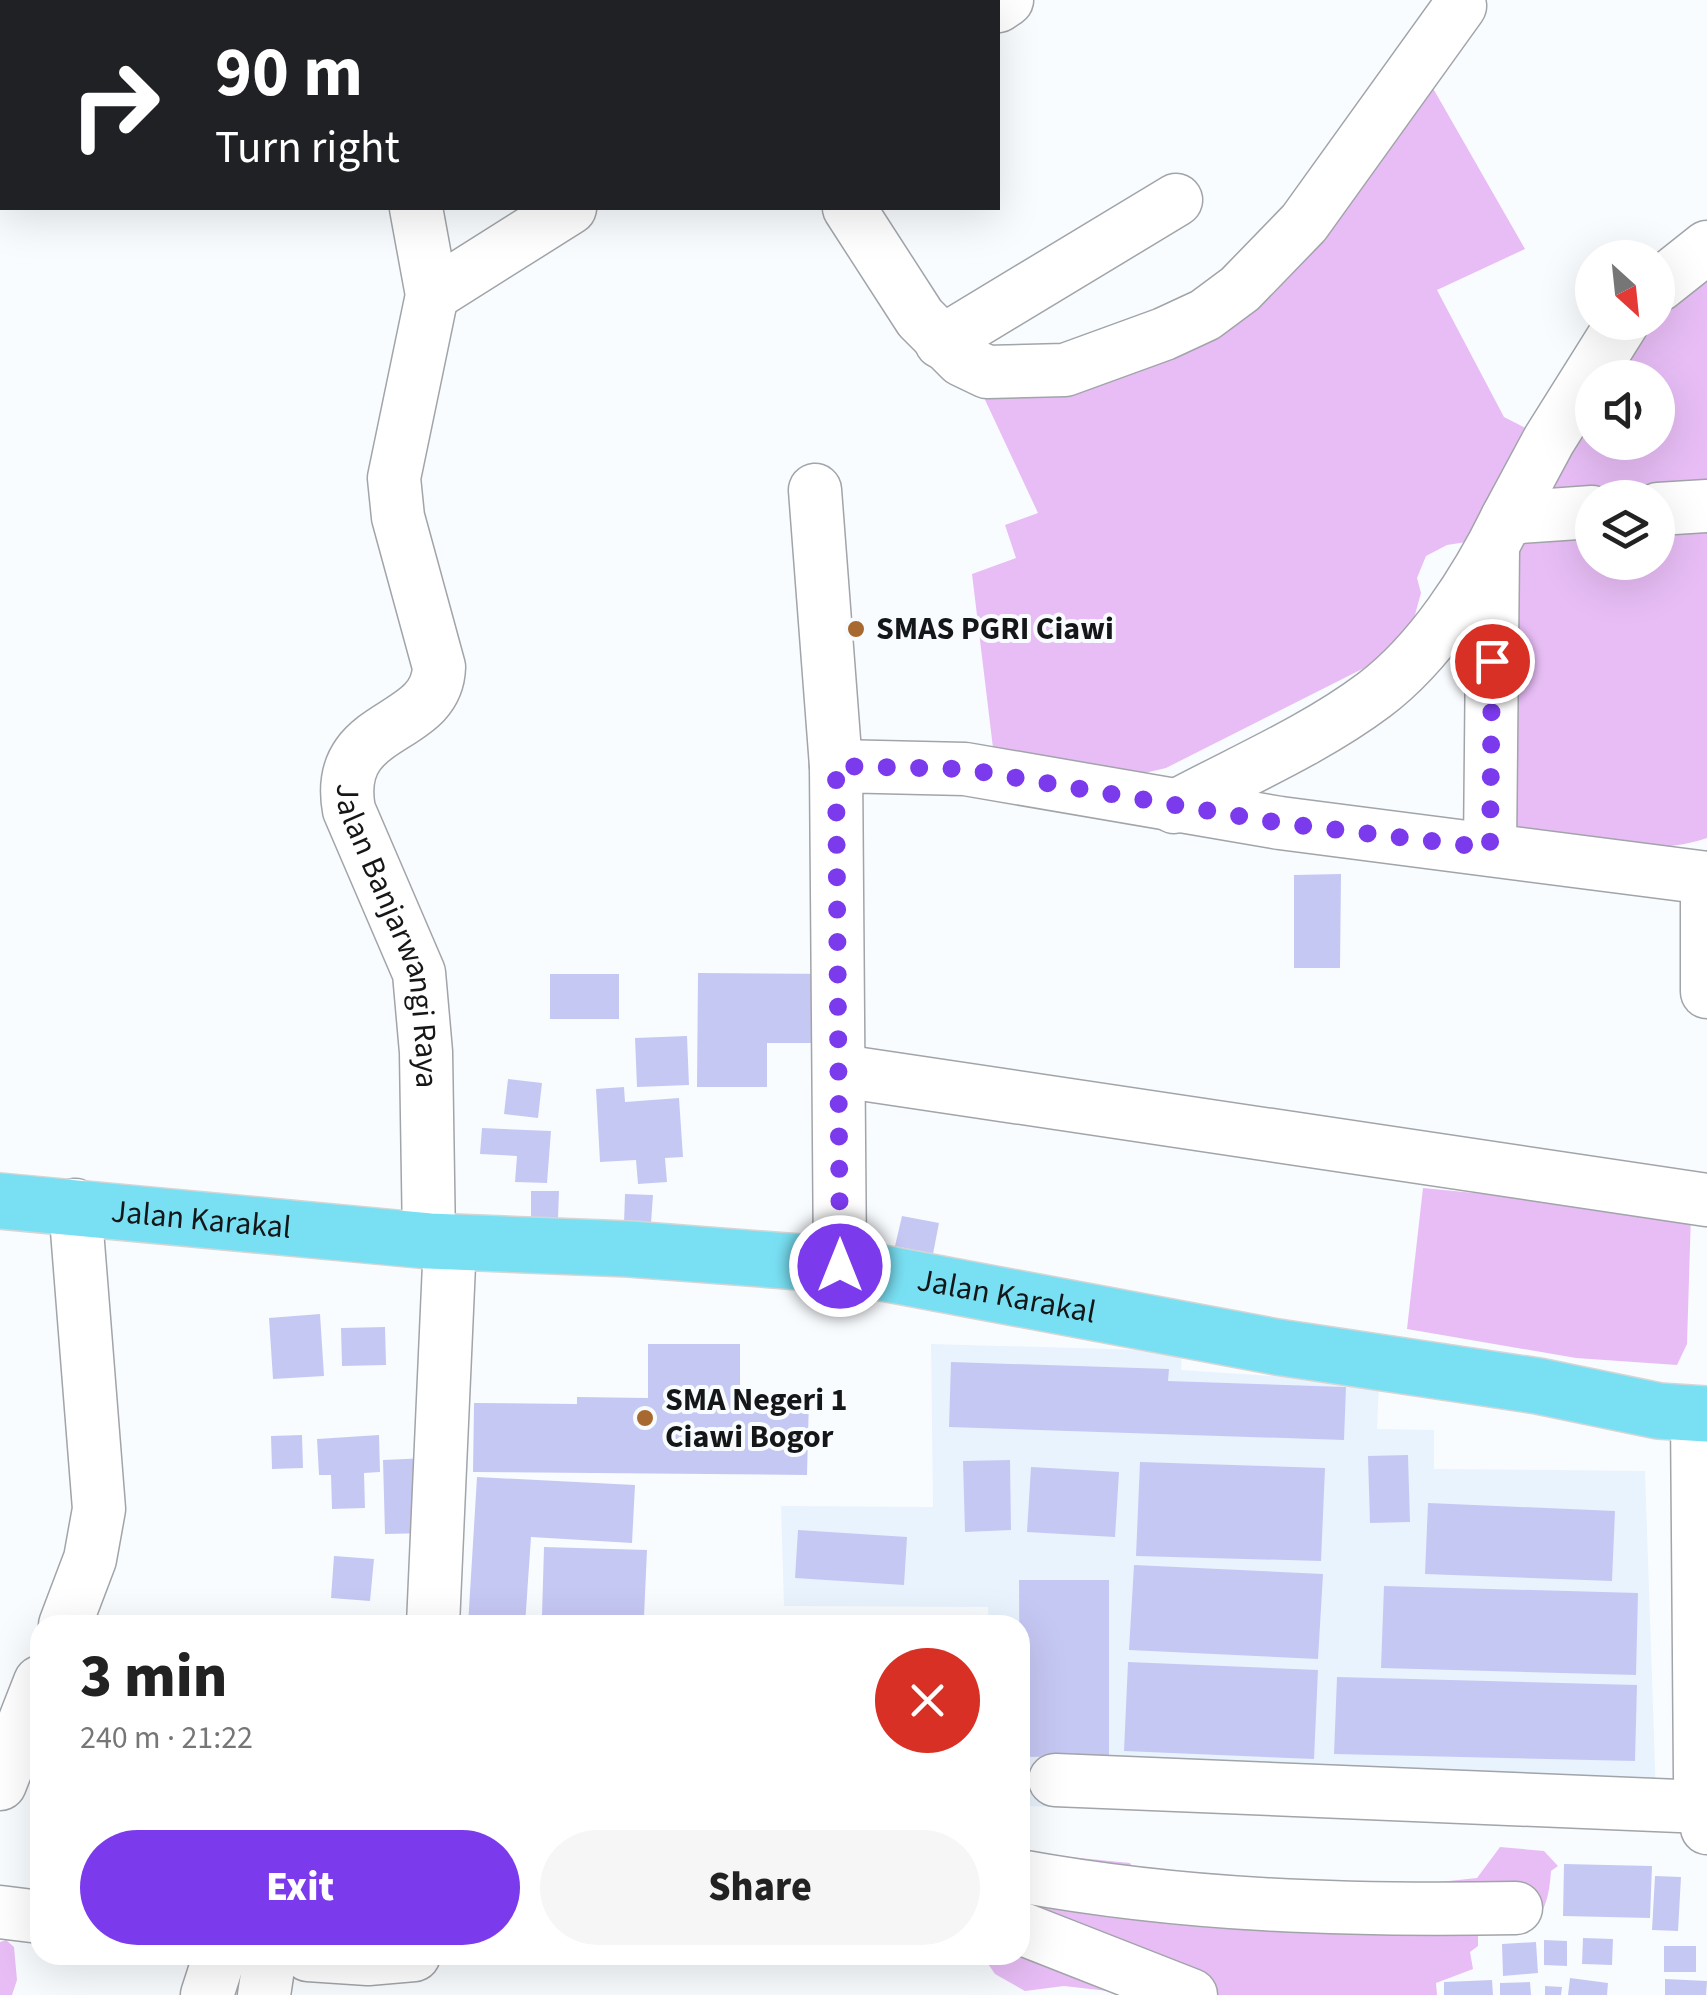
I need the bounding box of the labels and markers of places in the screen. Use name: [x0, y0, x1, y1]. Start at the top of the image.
place label: SMAS PGRI Ciawi: [876, 606, 1114, 652]
marker: SMAS PGRI Ciawi: [845, 618, 867, 640]
pin: [1450, 619, 1535, 704]
place label: SMA Negeri 1 Ciawi Bogor: [665, 1377, 847, 1460]
marker: SMA Negeri 1 Ciawi Bogor: [634, 1407, 656, 1429]

